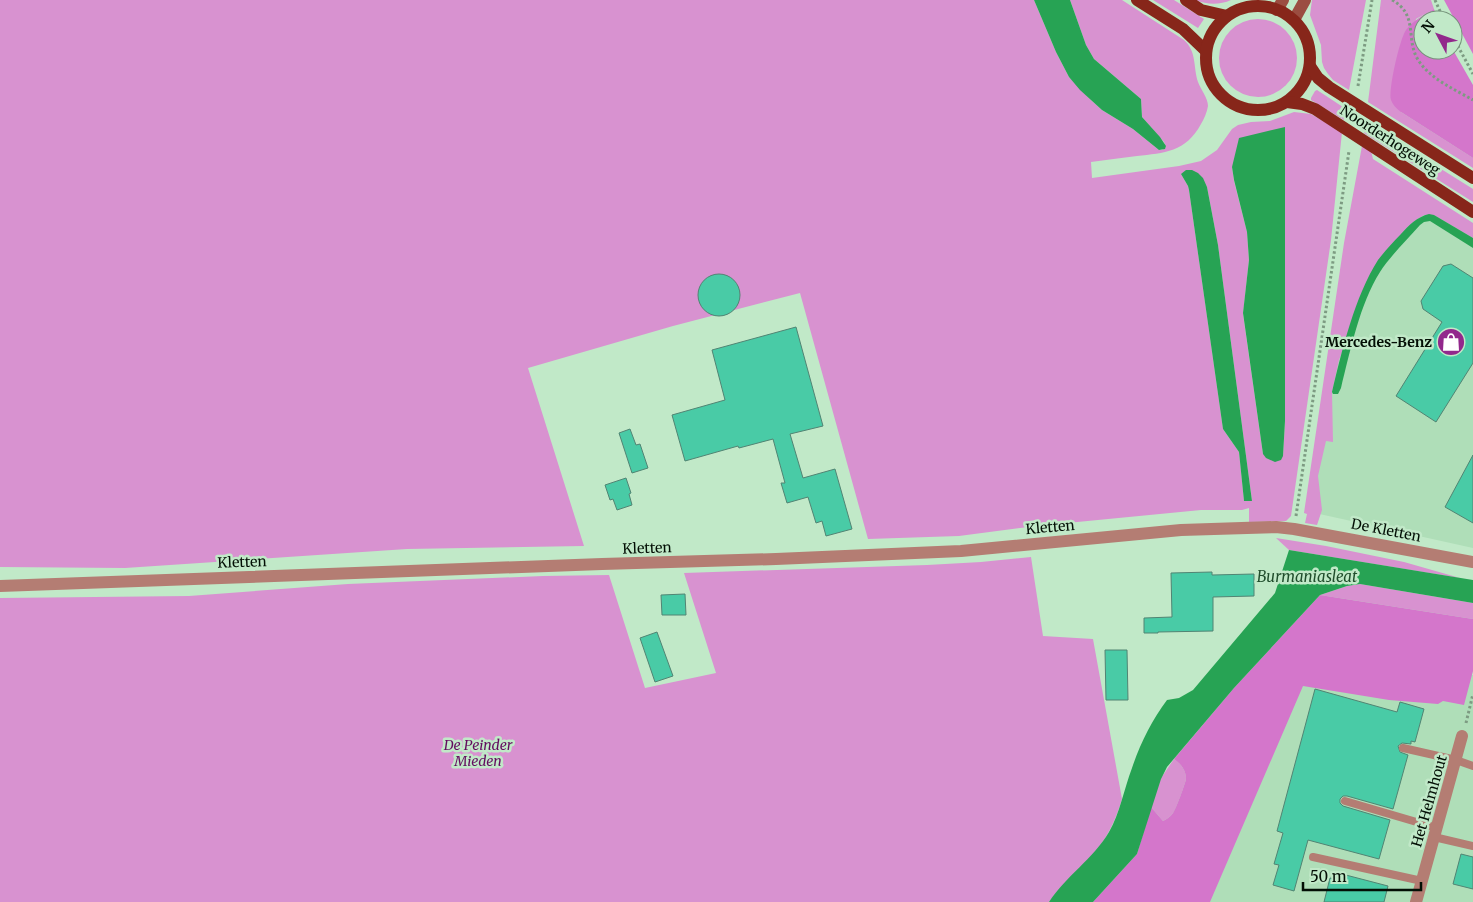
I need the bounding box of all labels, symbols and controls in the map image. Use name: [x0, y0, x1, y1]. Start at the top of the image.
north arrow: [1413, 10, 1463, 60]
text: N: [1418, 16, 1439, 37]
street label: Noorderhogeweg: [1337, 101, 1444, 179]
shop icon: Mercedes-Benz: [1436, 327, 1466, 357]
place label: Mercedes-Benz: [1325, 333, 1432, 351]
street label: De Kletten: [1350, 514, 1422, 546]
street label: Kletten: [1025, 516, 1075, 538]
street label: Kletten: [622, 538, 672, 558]
street label: Kletten: [217, 552, 267, 572]
water label: Burmaniasleat: [1257, 567, 1358, 586]
park label: De Peinder Mieden: [443, 736, 513, 770]
street label: Het Helmhout: [1407, 752, 1451, 849]
scale bar: [1303, 860, 1420, 892]
text: 50 m: [1310, 867, 1347, 886]

